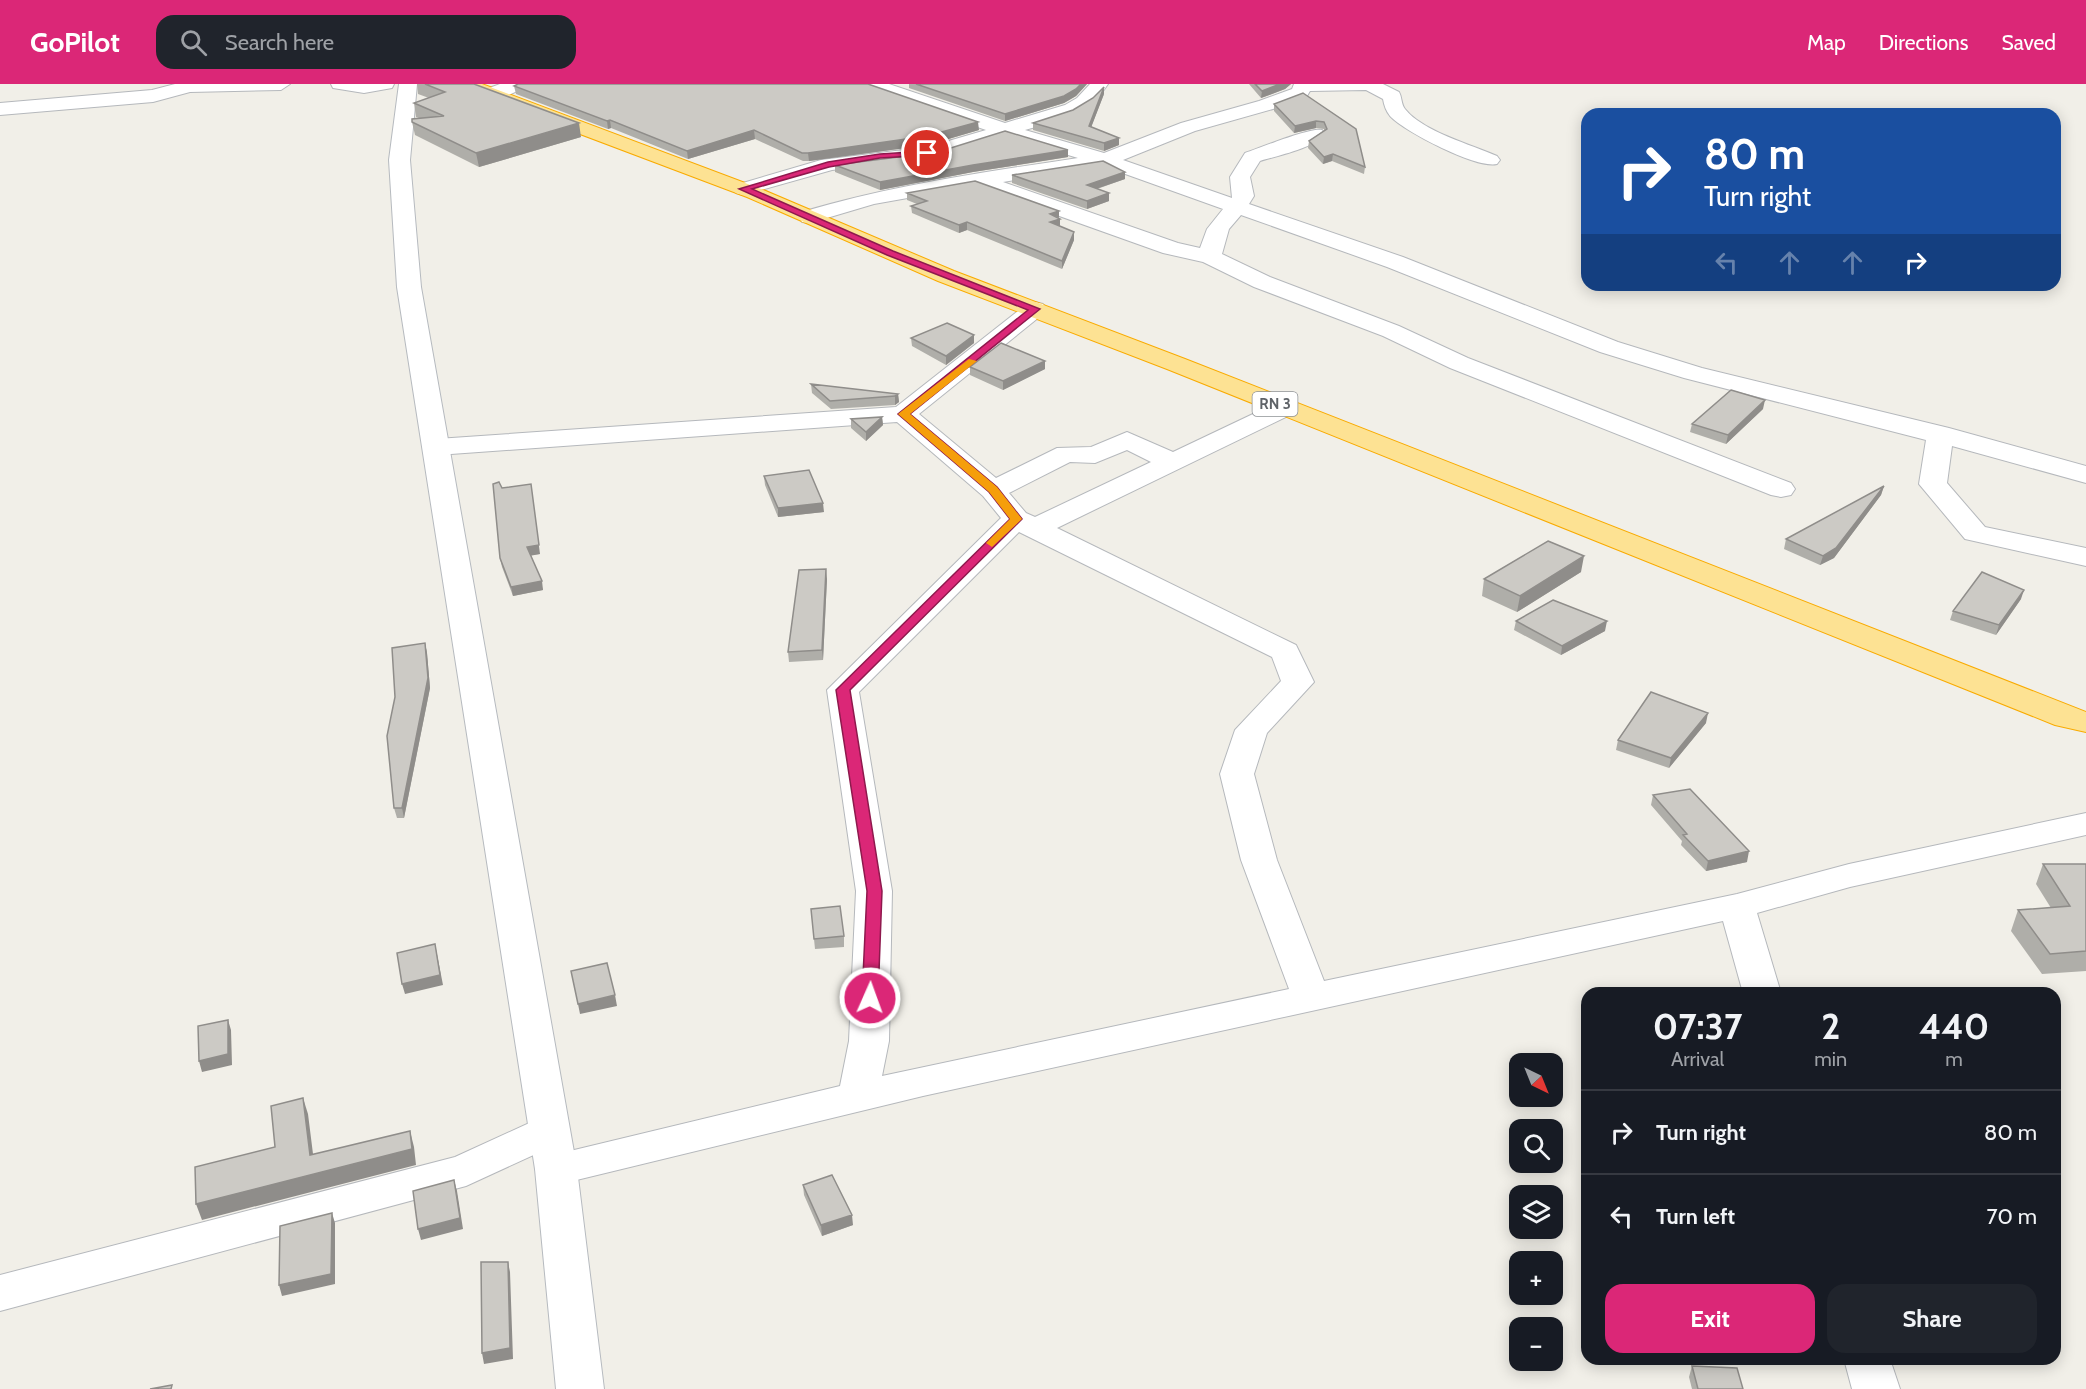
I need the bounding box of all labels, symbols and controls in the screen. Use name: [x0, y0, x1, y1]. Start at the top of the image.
search box: [156, 15, 576, 69]
text: GoPilot: [30, 25, 120, 59]
icon: search: [177, 26, 210, 59]
text: Search here: [225, 29, 334, 56]
text: Map: [1807, 30, 1846, 55]
text: Directions: [1879, 30, 1968, 55]
text: Saved: [2001, 30, 2056, 55]
pin: [901, 127, 952, 178]
text: 80 m: [1704, 128, 1805, 180]
icon: right: [1605, 132, 1683, 210]
icon: arrive: [910, 136, 943, 169]
text: Turn right: [1704, 180, 1811, 213]
icon: left: [1710, 246, 1743, 279]
icon: ahead: [1773, 246, 1806, 279]
icon: ahead: [1836, 246, 1869, 279]
icon: right: [1899, 246, 1932, 279]
road number: RN 3: [1252, 392, 1298, 416]
position arrow: [838, 966, 902, 1030]
text: 07:37: [1653, 1004, 1742, 1048]
text: 2: [1821, 1004, 1840, 1048]
text: 440: [1919, 1004, 1989, 1048]
text: Arrival: [1671, 1047, 1724, 1071]
text: min: [1814, 1047, 1847, 1071]
text: m: [1945, 1047, 1963, 1071]
north arrow: [1509, 1053, 1563, 1107]
map controls: [1509, 1053, 1563, 1371]
icon: right: [1605, 1116, 1638, 1149]
button: search: [1509, 1119, 1563, 1173]
text: Turn right: [1656, 1119, 1746, 1146]
text: 80 m: [1984, 1119, 2037, 1146]
button: layers: [1509, 1185, 1563, 1239]
icon: left: [1605, 1200, 1638, 1233]
text: Turn left: [1656, 1203, 1735, 1230]
text: 70 m: [1987, 1203, 2037, 1230]
button: +: [1509, 1251, 1563, 1305]
button: Exit: [1605, 1284, 1815, 1353]
button: Share: [1827, 1284, 2037, 1353]
button: −: [1509, 1317, 1563, 1371]

